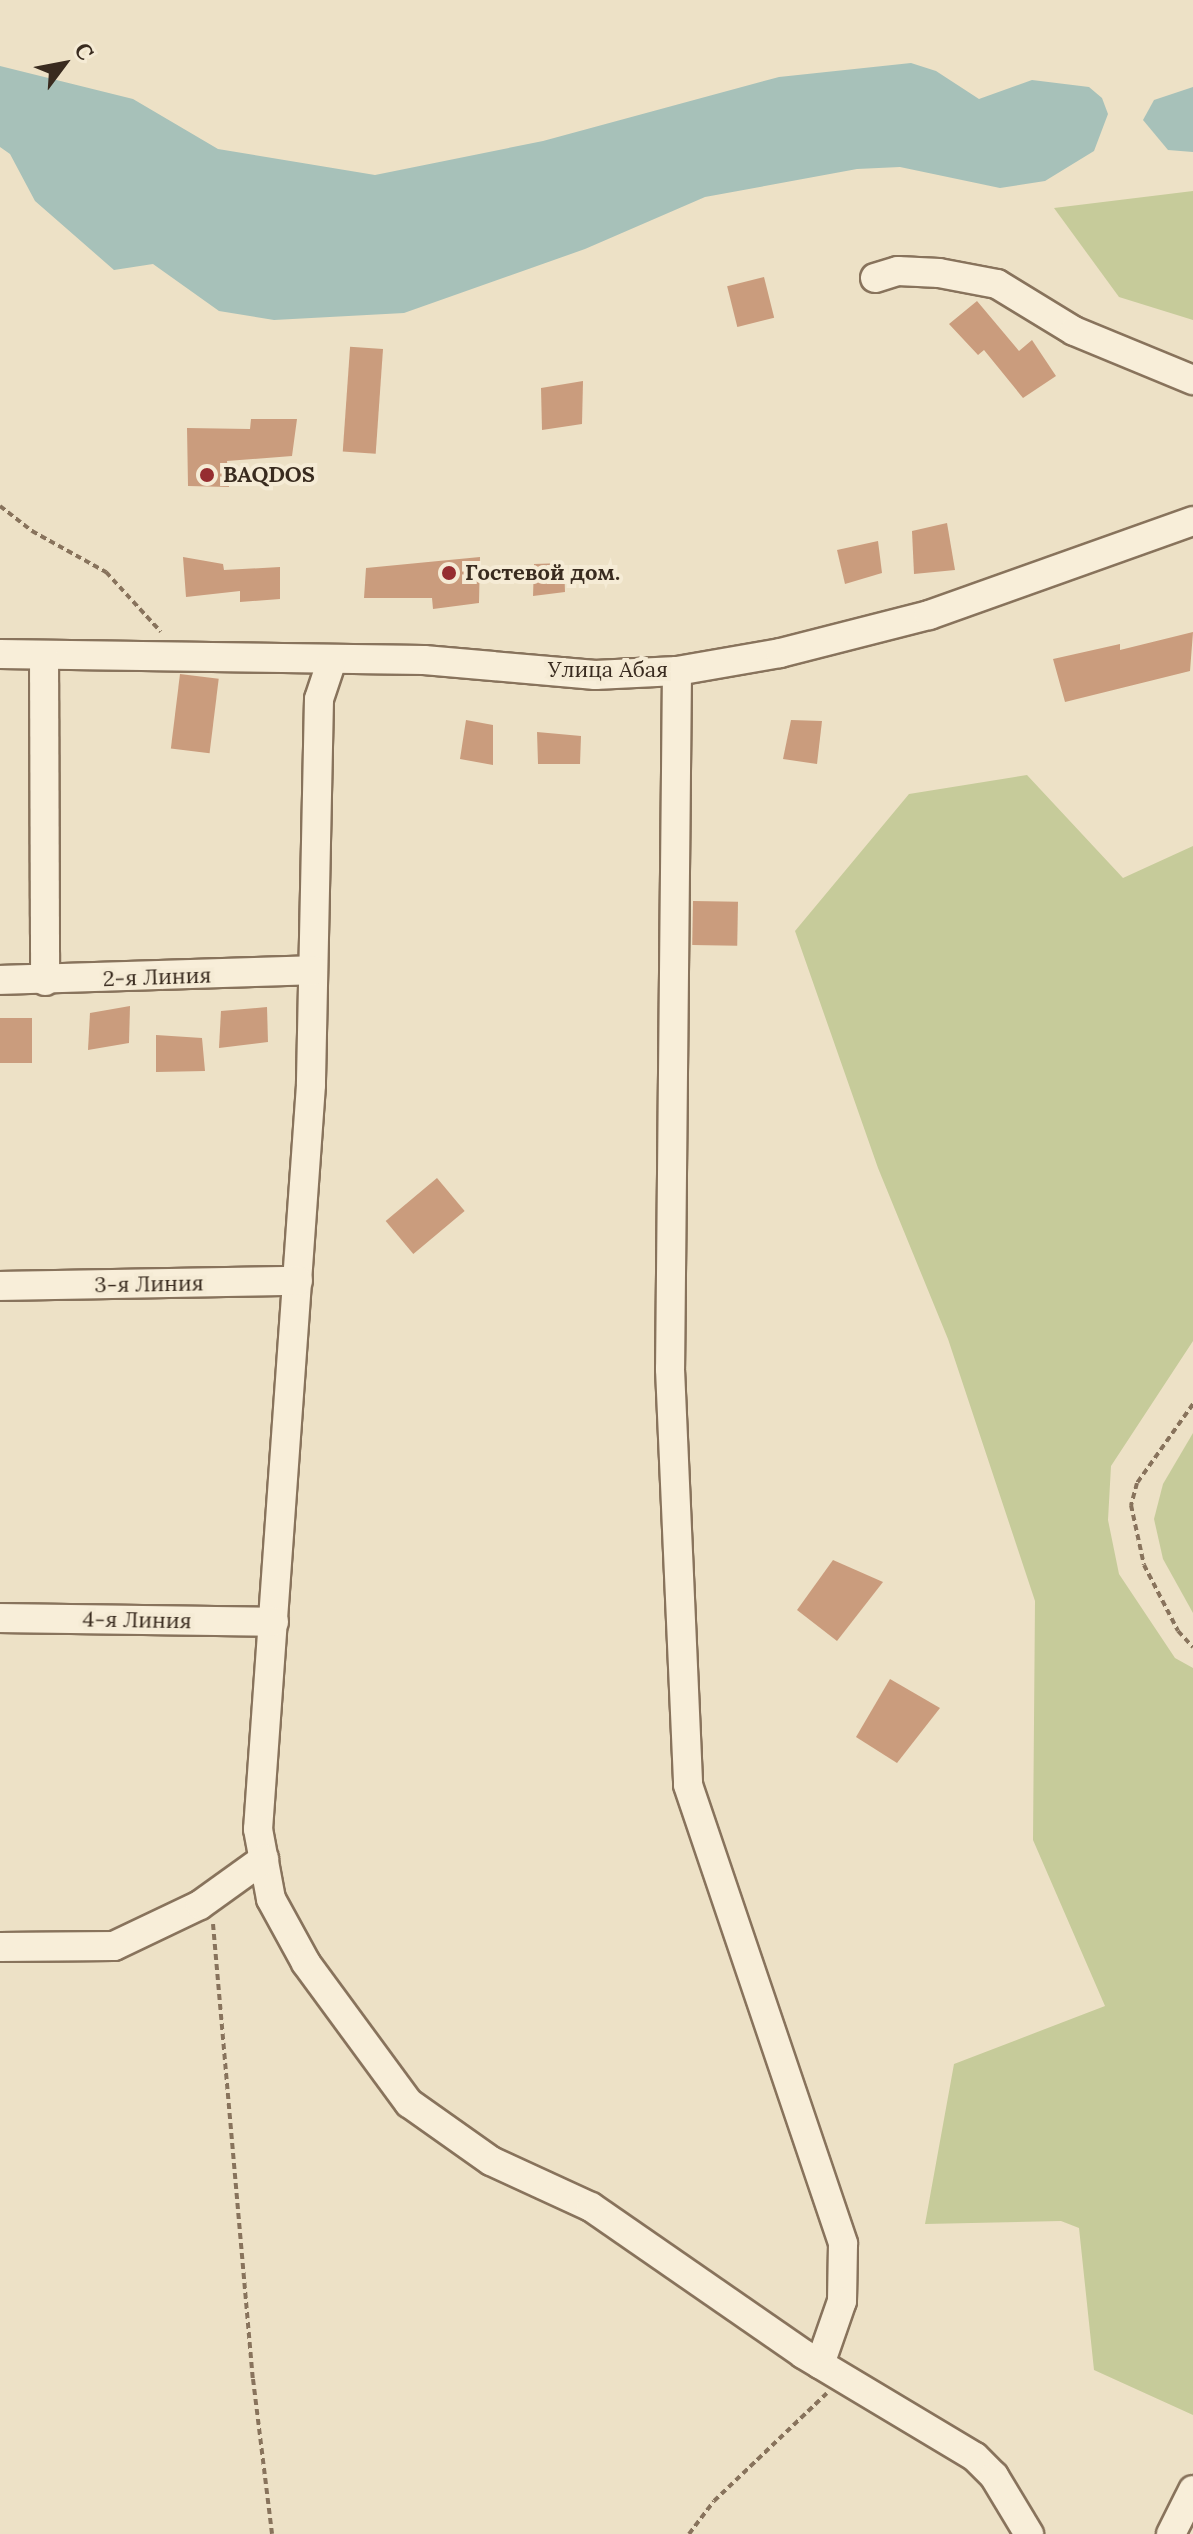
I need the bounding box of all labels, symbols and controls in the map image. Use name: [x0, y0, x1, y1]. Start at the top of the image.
north arrow: [24, 24, 104, 104]
text: С: [68, 37, 100, 65]
place label: BAQDOS: [223, 462, 315, 488]
marker: BAQDOS: [198, 466, 216, 484]
place label: Гостевой дом.: [465, 560, 620, 586]
marker: Гостевой дом.: [440, 564, 458, 582]
street label: Улица Абая: [548, 657, 668, 683]
street label: 2-я Линия: [102, 962, 212, 992]
street label: 3-я Линия: [94, 1270, 204, 1298]
street label: 4-я Линия: [82, 1606, 192, 1634]

